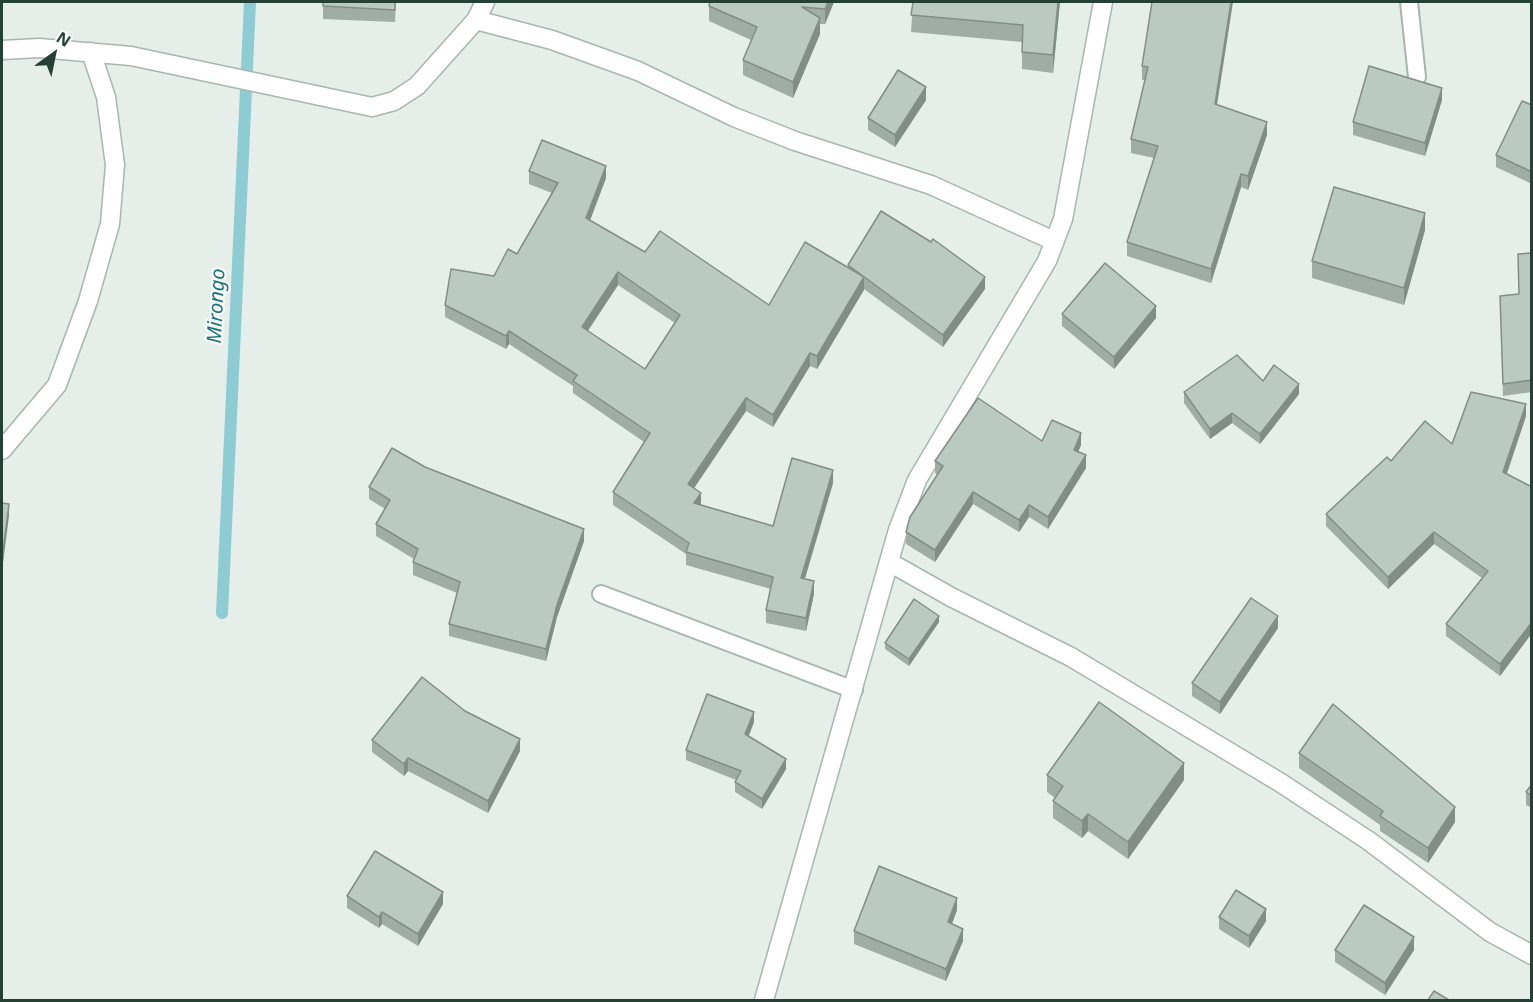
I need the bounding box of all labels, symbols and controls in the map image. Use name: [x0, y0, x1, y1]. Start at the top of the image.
north arrow: [24, 24, 84, 84]
text: N: [52, 26, 75, 52]
water label: Mirongo: [203, 268, 231, 344]

